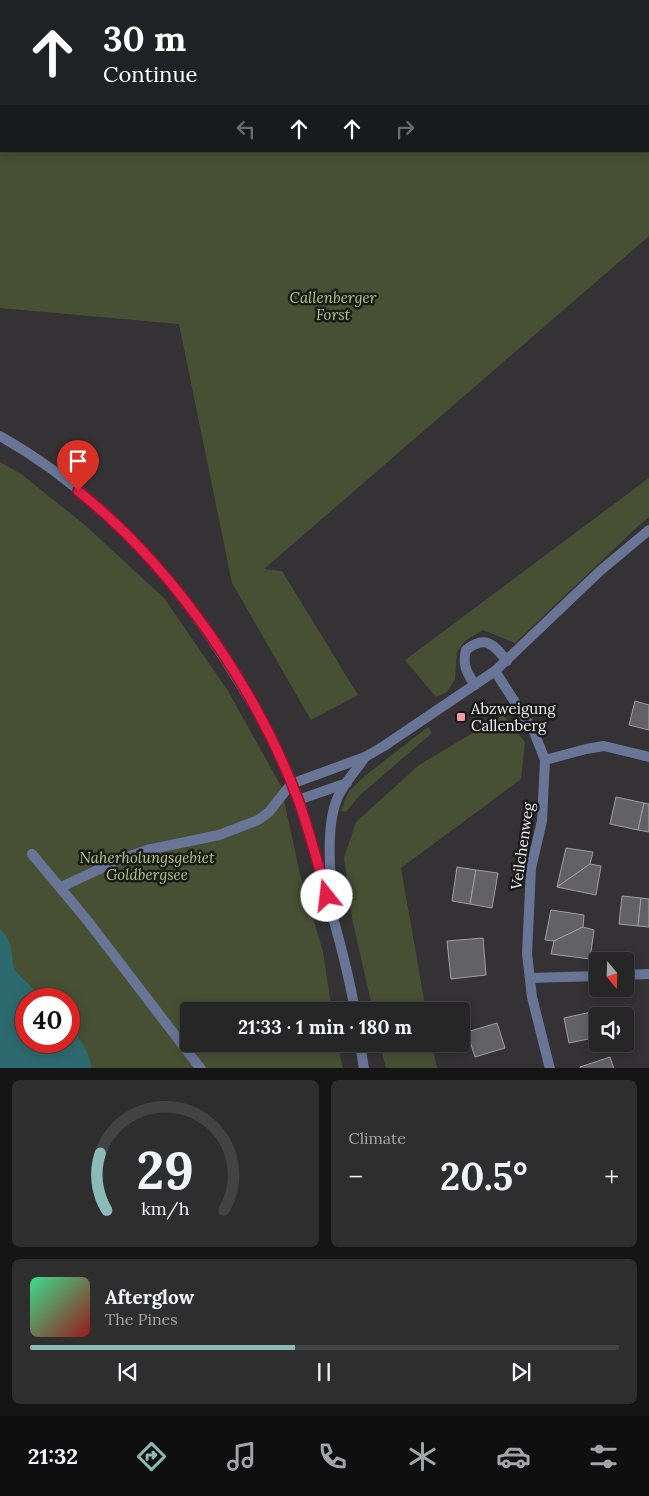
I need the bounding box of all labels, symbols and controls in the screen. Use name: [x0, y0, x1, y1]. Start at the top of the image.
text: 30 m: [103, 16, 186, 61]
icon: ahead: [20, 20, 85, 85]
text: Continue: [103, 60, 198, 88]
icon: left: [232, 115, 260, 143]
icon: ahead: [285, 115, 313, 143]
icon: ahead: [338, 115, 366, 143]
icon: right: [391, 115, 419, 143]
park label: Callenberger Forst: [290, 288, 377, 324]
pin: [57, 440, 99, 491]
icon: arrive: [64, 447, 92, 475]
place label: Abzweigung Callenberg: [470, 699, 556, 735]
marker: Abzweigung Callenberg: [455, 711, 467, 723]
street label: Veilchenweg: [506, 800, 538, 892]
park label: Naherholungsgebiet Goldbergsee: [80, 848, 215, 884]
position arrow: [300, 869, 352, 921]
north arrow: [589, 952, 634, 998]
map controls: [589, 952, 634, 1052]
speed limit sign: 40: [15, 988, 80, 1053]
button: sound: [589, 1007, 634, 1052]
text: 21:33 · 1 min · 180 m: [238, 1015, 412, 1039]
text: Climate: [349, 1128, 406, 1148]
text: 29: [136, 1137, 194, 1203]
text: 20.5°: [440, 1152, 528, 1200]
text: −: [349, 1159, 363, 1195]
text: +: [604, 1159, 619, 1195]
text: km/h: [141, 1197, 190, 1220]
text: Afterglow: [105, 1285, 194, 1309]
text: The Pines: [105, 1309, 178, 1329]
icon: previous: [114, 1358, 142, 1386]
icon: pause: [310, 1358, 338, 1386]
icon: next: [507, 1358, 535, 1386]
icon: directions: [134, 1439, 169, 1474]
icon: music: [224, 1439, 259, 1474]
icon: phone: [315, 1439, 350, 1474]
icon: climate: [405, 1439, 440, 1474]
icon: car: [496, 1439, 531, 1474]
icon: filters: [586, 1439, 621, 1474]
text: 21:32: [28, 1442, 78, 1470]

